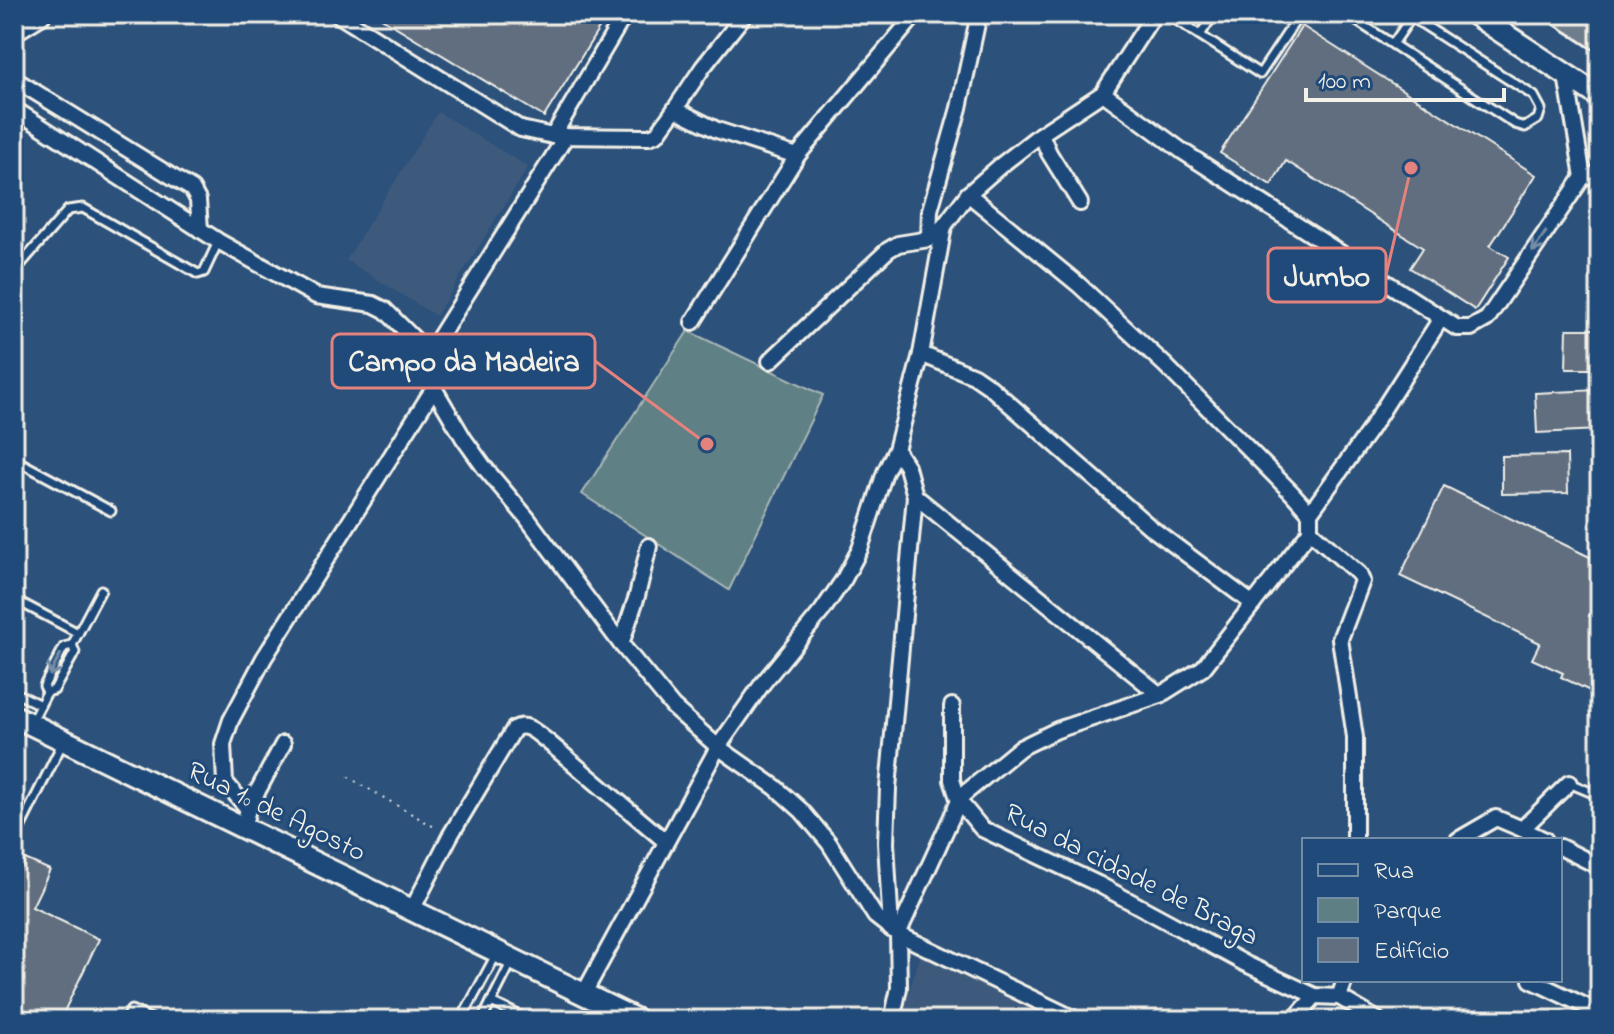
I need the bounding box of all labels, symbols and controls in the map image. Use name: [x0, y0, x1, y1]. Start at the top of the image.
scale bar: [1306, 52, 1504, 102]
text: 100 m: [1318, 65, 1371, 100]
one-way arrow: [1531, 230, 1547, 252]
callout: Jumbo: [1268, 248, 1386, 302]
text: Jumbo: [1284, 257, 1370, 301]
callout: Campo da Madeira: [332, 334, 595, 388]
text: Campo da Madeira: [348, 342, 580, 386]
one-way arrow: [46, 653, 62, 677]
street label: Rua 1º de Agosto: [180, 752, 372, 874]
street label: Rua da cidade de Braga: [997, 794, 1265, 958]
legend: [1302, 838, 1562, 982]
text: Rua: [1374, 855, 1414, 890]
text: Parque: [1374, 895, 1441, 930]
text: Edifício: [1374, 935, 1449, 970]

